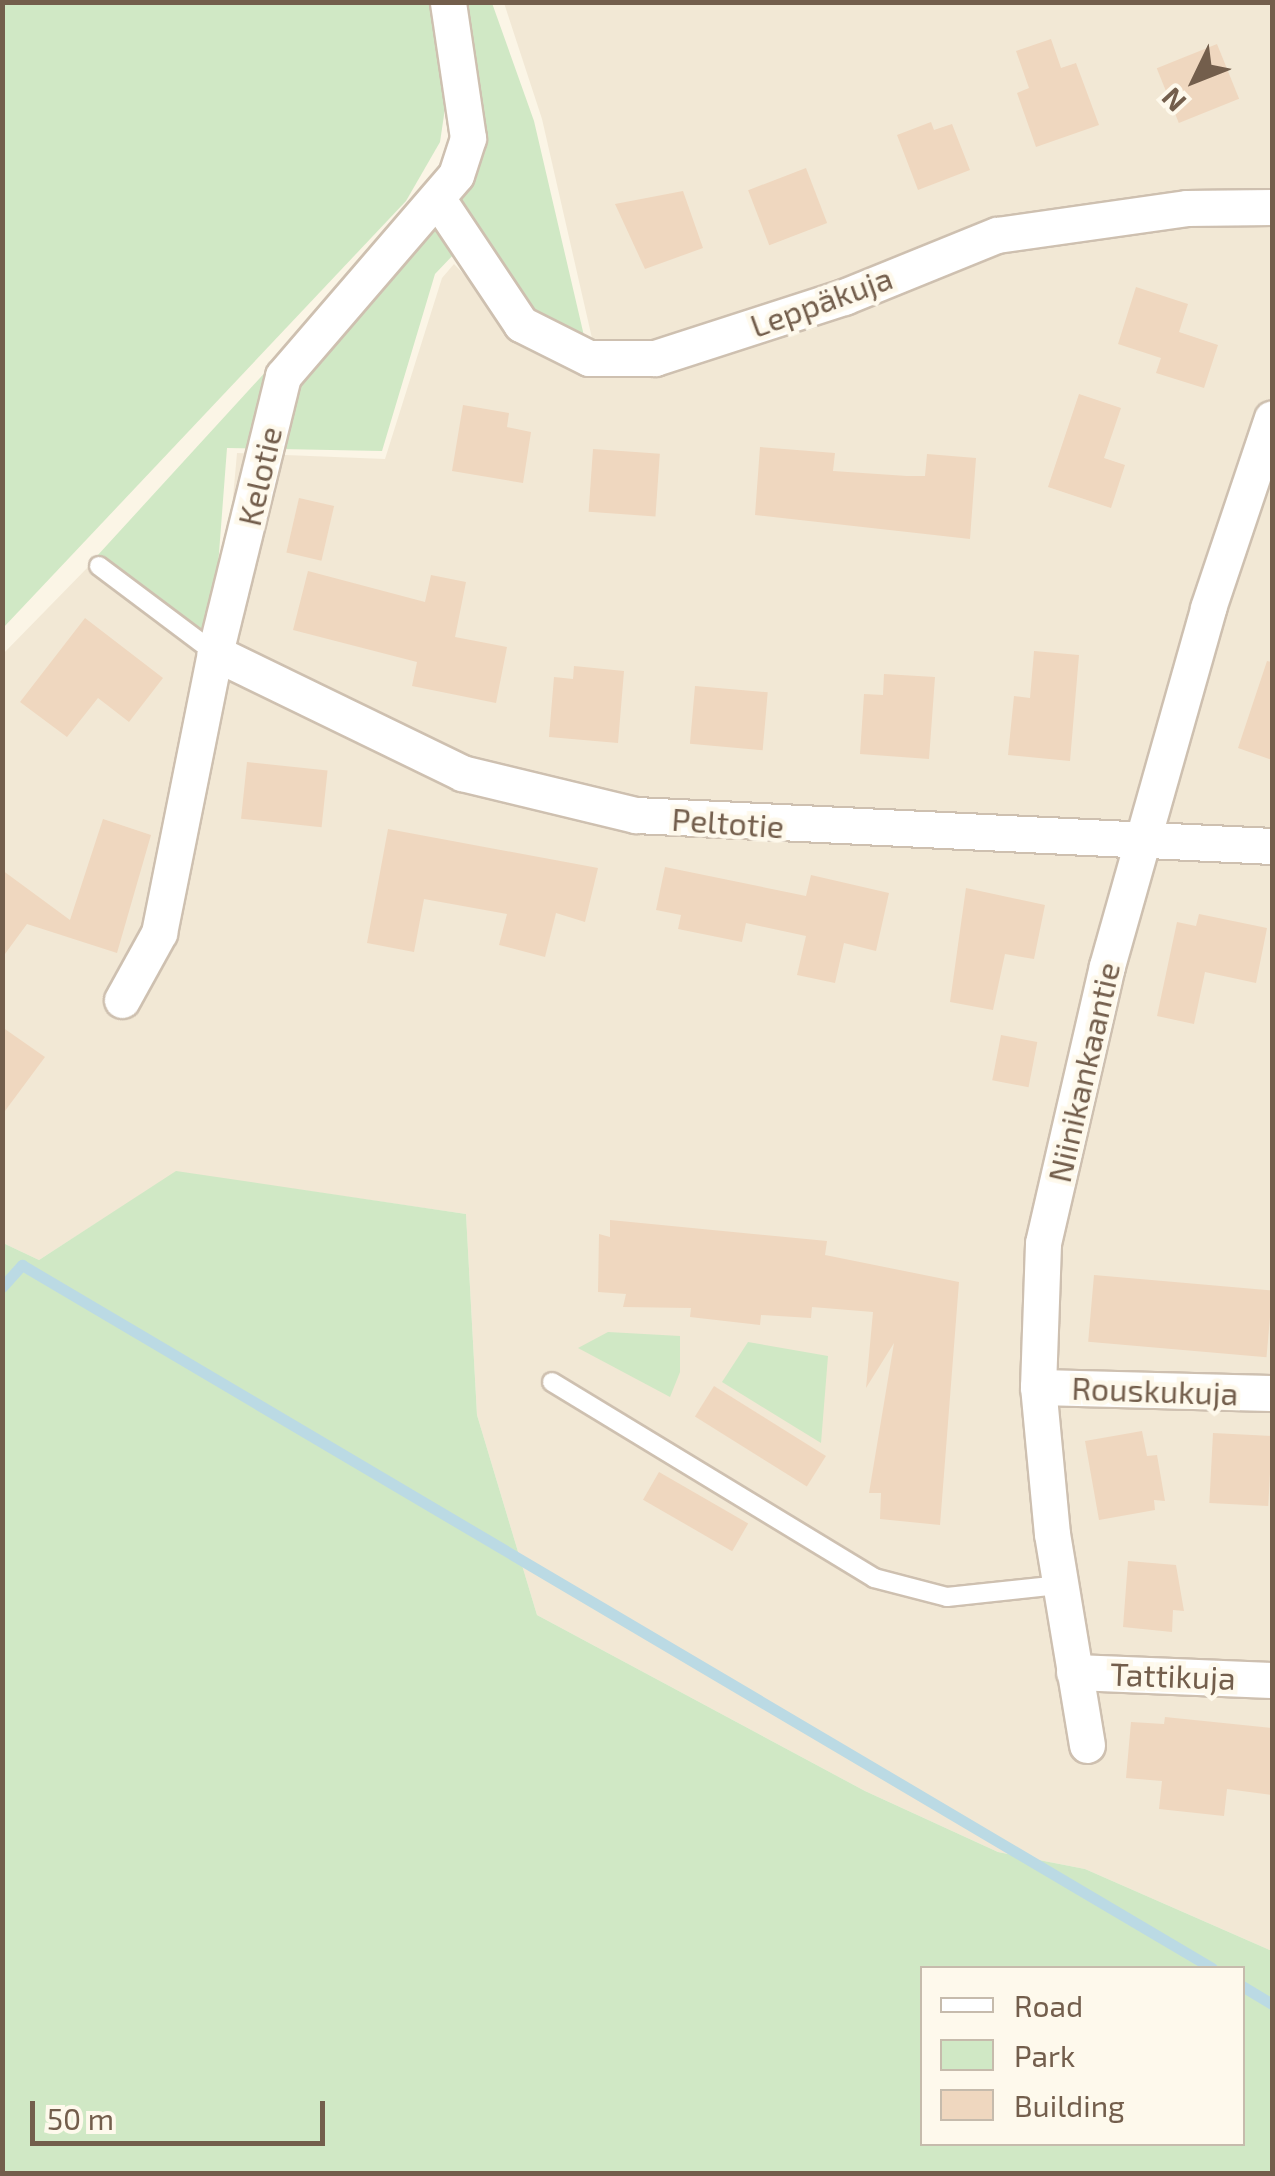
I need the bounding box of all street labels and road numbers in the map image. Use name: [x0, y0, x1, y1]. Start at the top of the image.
street label: Leppäkuja: [745, 258, 897, 344]
street label: Kelotie: [229, 423, 289, 529]
street label: Peltotie: [670, 799, 786, 845]
street label: Niinikankaantie: [1039, 958, 1127, 1186]
street label: Rouskukuja: [1071, 1368, 1239, 1412]
street label: Tattikuja: [1110, 1654, 1236, 1696]

